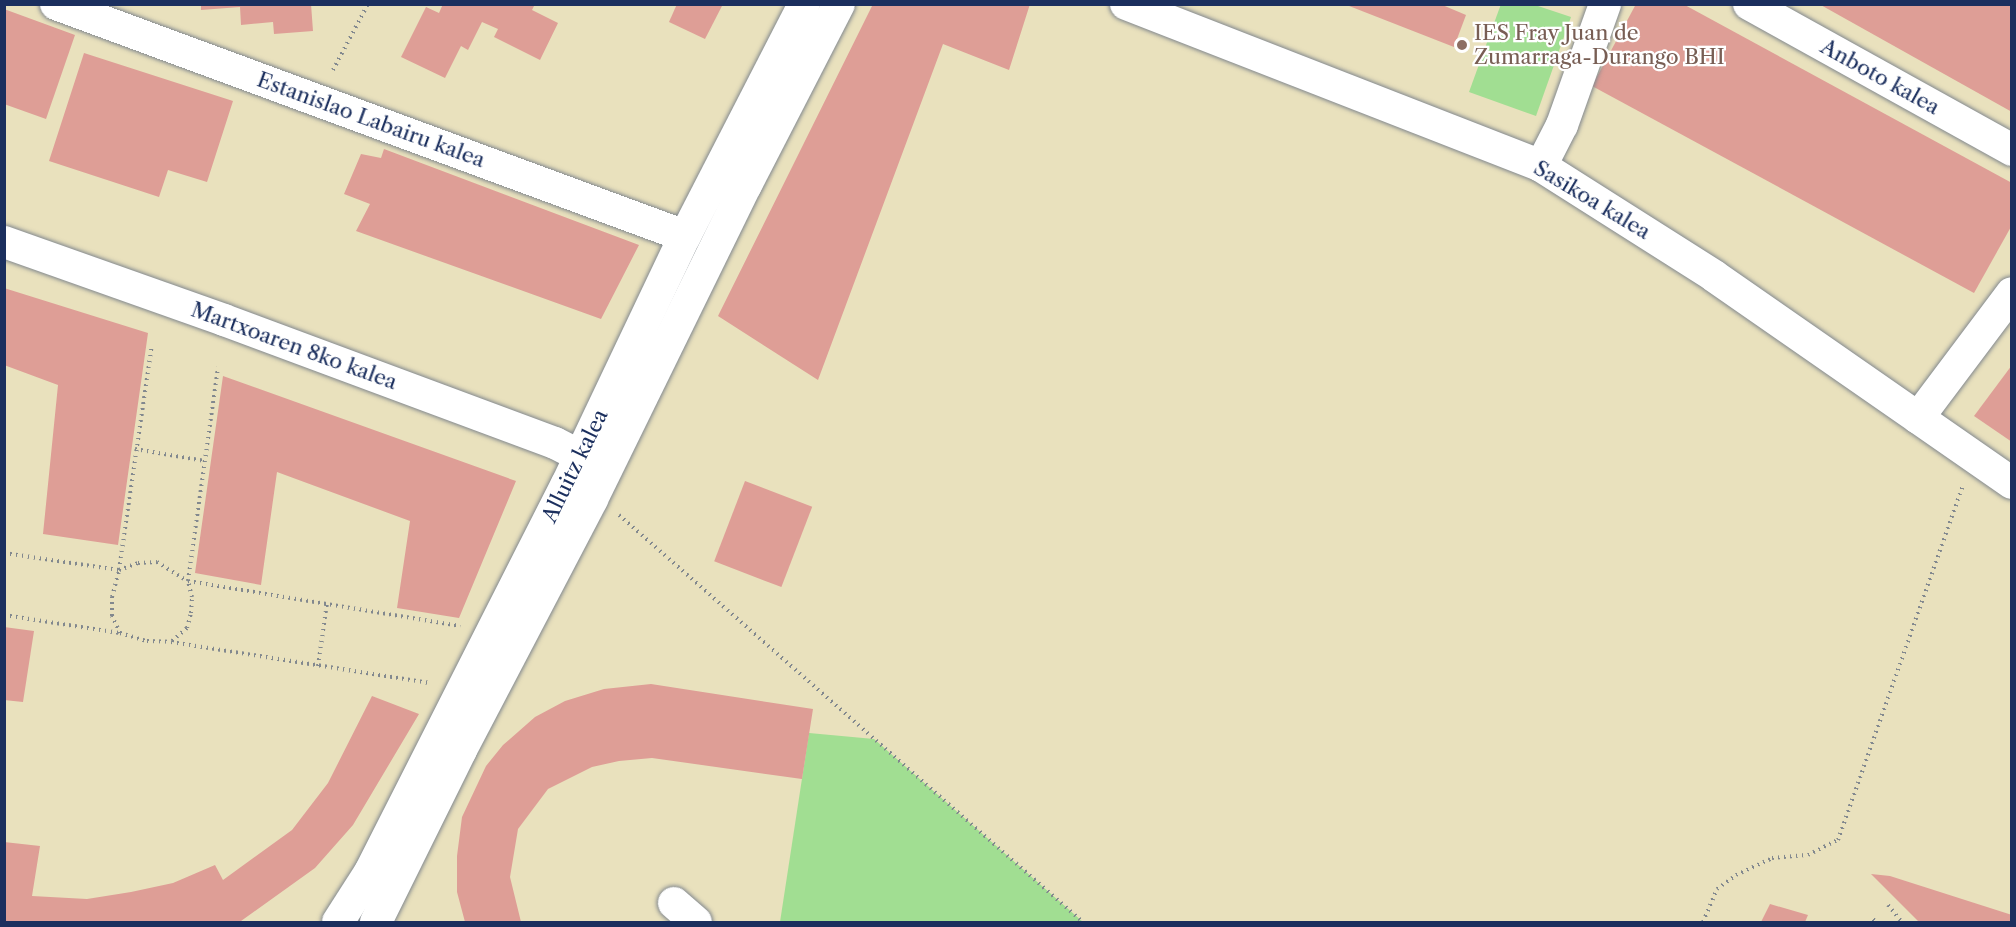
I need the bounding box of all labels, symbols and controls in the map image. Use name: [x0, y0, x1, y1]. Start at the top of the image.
place label: IES Fray Juan de Zumarraga-Durango BHI: [1474, 20, 1725, 70]
street label: Anboto kalea: [1816, 34, 1944, 120]
marker: IES Fray Juan de Zumarraga-Durango BHI: [1455, 38, 1469, 52]
street label: Estanislao Labairu kalea: [254, 67, 488, 173]
street label: Sasikoa kalea: [1529, 155, 1655, 245]
street label: Martxoaren 8ko kalea: [188, 297, 400, 395]
street label: Alluitz kalea: [537, 405, 613, 527]

